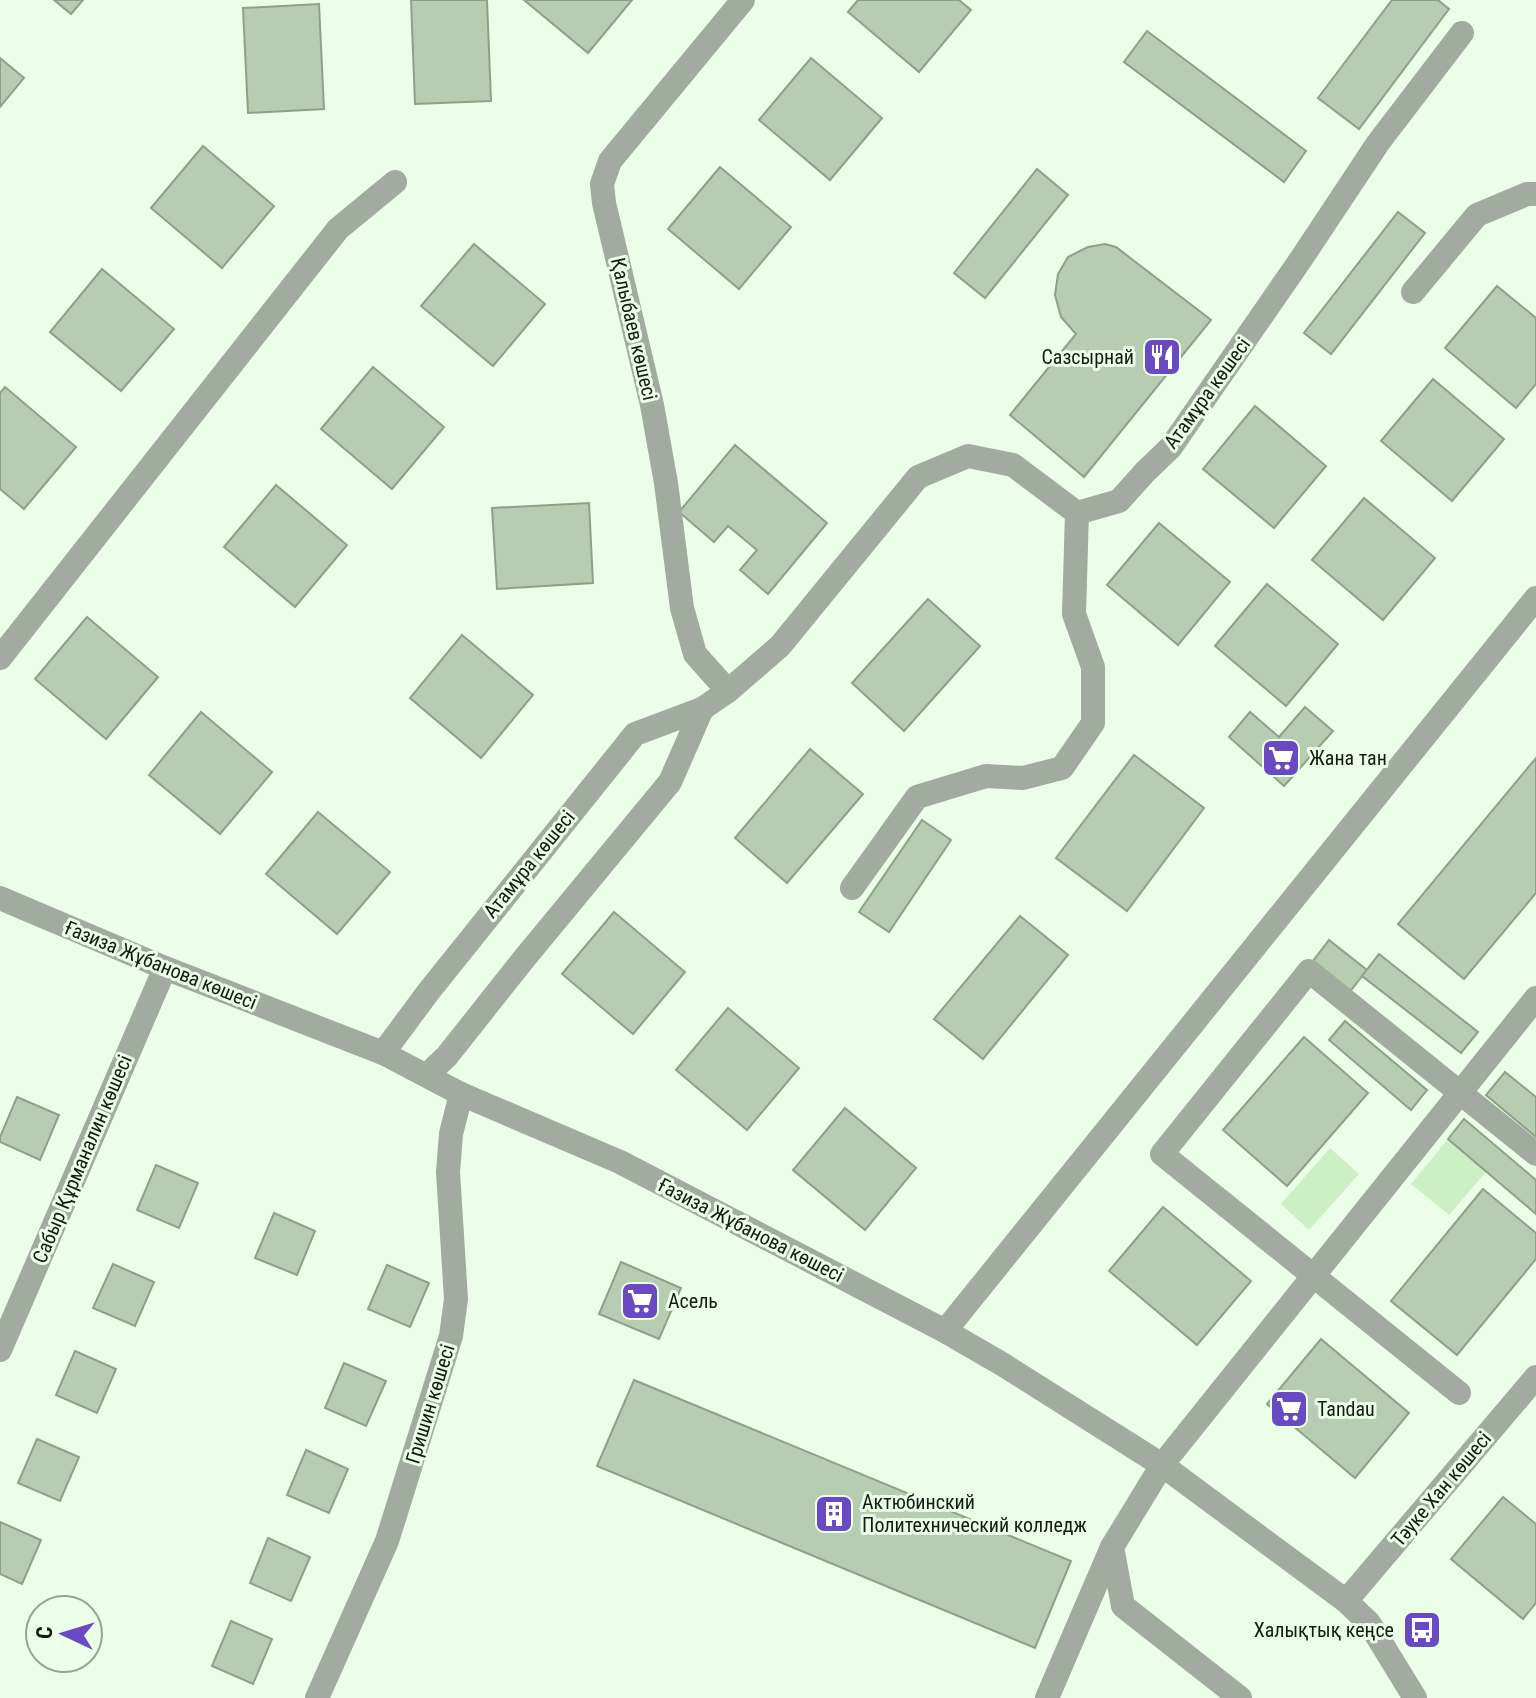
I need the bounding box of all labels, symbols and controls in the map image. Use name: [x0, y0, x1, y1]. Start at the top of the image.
street label: Қалыбаев көшесі: [606, 255, 662, 403]
street label: Атамұра көшесі: [1159, 333, 1255, 453]
restaurant icon: Сазсырнай: [1141, 336, 1183, 378]
place label: Сазсырнай: [1042, 345, 1134, 369]
supermarket icon: Жана тан: [1260, 737, 1302, 779]
place label: Жана тан: [1309, 746, 1387, 770]
street label: Атамұра көшесі: [478, 805, 580, 923]
street label: Ғазиза Жұбанова көшесі: [62, 916, 260, 1014]
street label: Сабыр Құрманалин көшесі: [27, 1051, 137, 1267]
street label: Ғазиза Жұбанова көшесі: [654, 1173, 848, 1287]
supermarket icon: Асель: [619, 1280, 661, 1322]
place label: Асель: [668, 1289, 718, 1313]
street label: Гришин көшесі: [400, 1341, 460, 1467]
supermarket icon: Tandau: [1268, 1388, 1310, 1430]
place label: Tandau: [1317, 1397, 1375, 1421]
street label: Тәуке Хан көшесі: [1386, 1427, 1496, 1551]
place label: Актюбинский Политехнический колледж: [862, 1490, 1087, 1537]
building icon: Актюбинский Политехнический колледж: [813, 1493, 855, 1535]
north arrow: [24, 1594, 104, 1674]
bus stop icon: Халықтық кеңсе: [1401, 1609, 1443, 1651]
place label: Халықтық кеңсе: [1254, 1618, 1394, 1642]
text: С: [32, 1626, 57, 1640]

